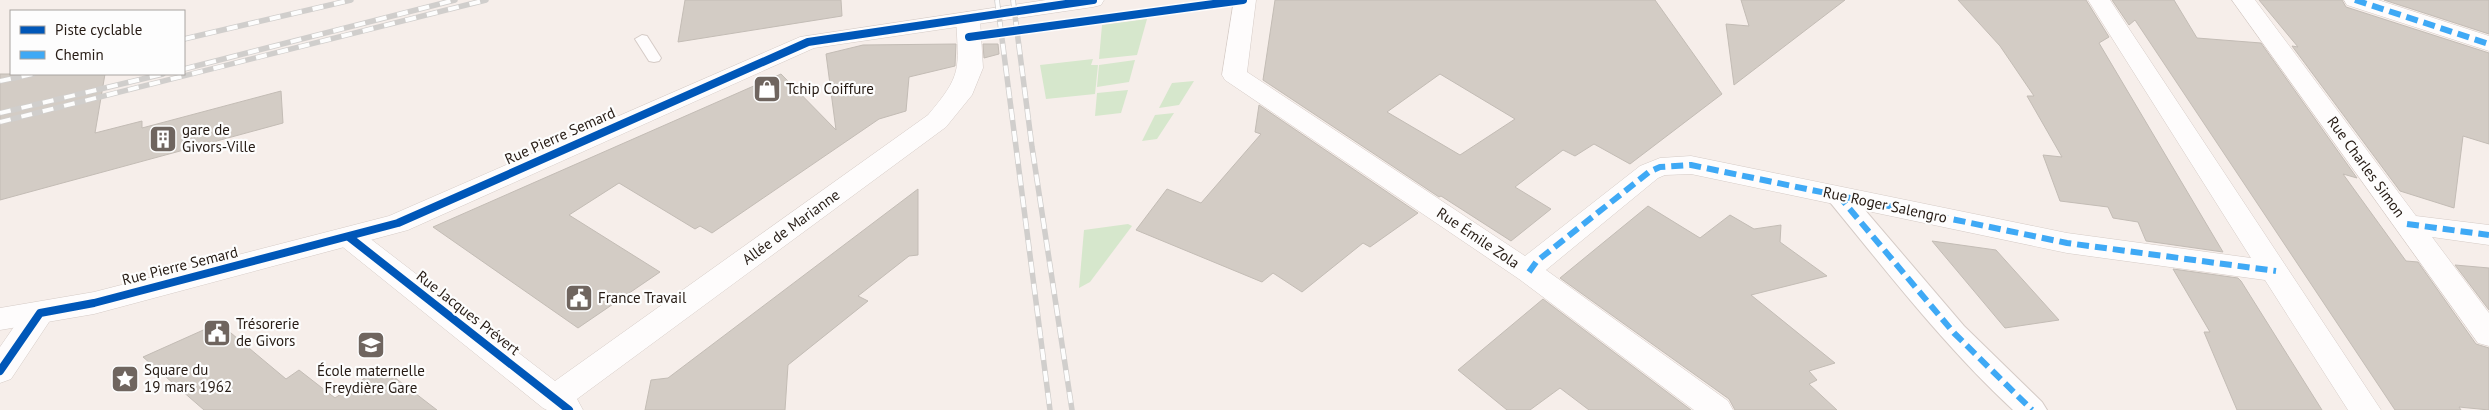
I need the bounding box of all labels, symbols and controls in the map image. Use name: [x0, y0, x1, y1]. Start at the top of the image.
legend: [10, 10, 185, 75]
text: Piste cyclable: [55, 20, 142, 39]
text: Chemin: [55, 45, 104, 64]
shop icon: Tchip Coiffure: [752, 74, 782, 104]
place label: Tchip Coiffure: [786, 79, 874, 98]
street label: Rue Pierre Semard: [502, 103, 618, 168]
street label: Rue Charles Simon: [2323, 112, 2410, 221]
place label: gare de Givors-Ville: [182, 120, 256, 156]
building icon: gare de Givors-Ville: [148, 124, 178, 154]
street label: Rue Roger Salengro: [1821, 182, 1949, 227]
street label: Allée de Marianne: [738, 185, 843, 268]
street label: Rue Émile Zola: [1433, 203, 1523, 272]
street label: Rue Pierre Semard: [120, 242, 240, 289]
street label: Rue Jacques Prévert: [413, 266, 524, 359]
public building icon: France Travail: [564, 283, 594, 313]
place label: France Travail: [598, 288, 687, 307]
place label: Trésorerie de Givors: [236, 314, 299, 350]
public building icon: Trésorerie de Givors: [202, 318, 232, 348]
school or university icon: École maternelle Freydière Gare: [356, 330, 386, 360]
place label: Square du 19 mars 1962: [144, 360, 232, 396]
place label: École maternelle Freydière Gare: [317, 361, 425, 397]
place icon: Square du 19 mars 1962: [110, 364, 140, 394]

